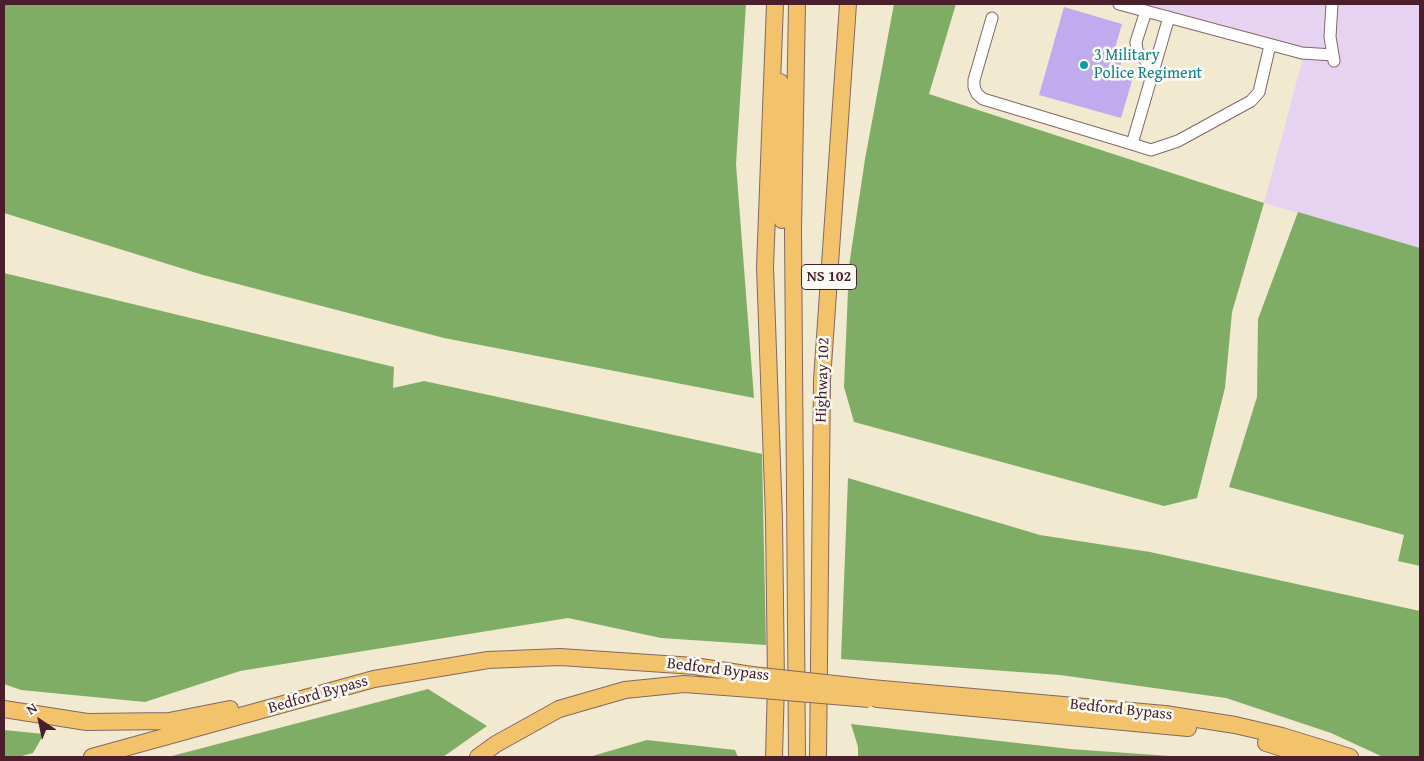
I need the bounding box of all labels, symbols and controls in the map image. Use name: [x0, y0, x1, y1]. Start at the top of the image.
place label: 3 Military Police Regiment: [1094, 46, 1202, 84]
marker: 3 Military Police Regiment: [1078, 59, 1090, 71]
road number: NS 102: [802, 264, 856, 290]
street label: Highway 102: [812, 337, 834, 423]
street label: Bedford Bypass: [666, 654, 770, 686]
street label: Bedford Bypass: [266, 672, 370, 718]
street label: Bedford Bypass: [1069, 695, 1173, 725]
north arrow: [15, 696, 65, 746]
text: N: [22, 698, 41, 719]

